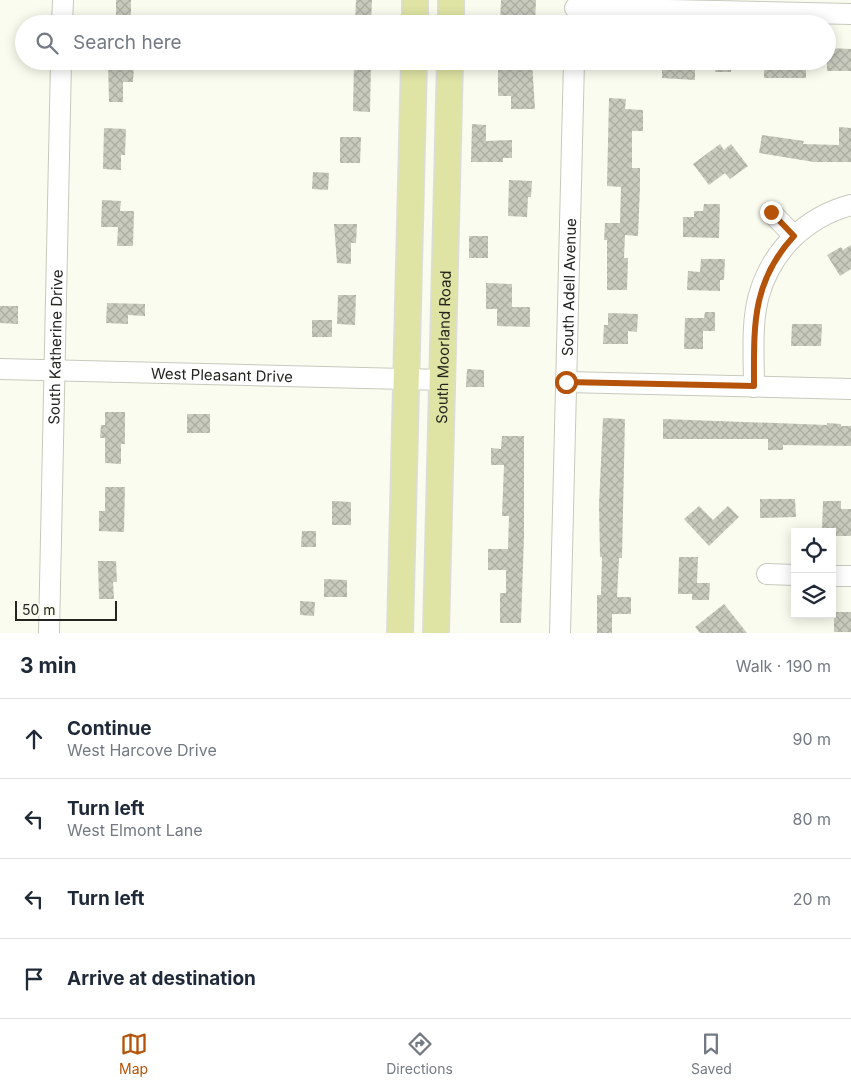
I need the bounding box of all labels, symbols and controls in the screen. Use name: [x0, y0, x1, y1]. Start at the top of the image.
search box: [15, 15, 836, 70]
icon: search: [33, 29, 61, 57]
text: Search here: [73, 31, 182, 54]
route end: [760, 201, 783, 224]
street label: South Adell Avenue: [557, 218, 580, 356]
street label: South Katherine Drive: [44, 269, 66, 425]
street label: South Moorland Road: [432, 270, 454, 424]
street label: West Pleasant Drive: [151, 363, 293, 386]
route start: [555, 371, 578, 394]
map controls: [791, 528, 836, 618]
button: locate: [791, 528, 836, 573]
button: layers: [791, 573, 836, 618]
scale bar: [15, 598, 118, 621]
text: 50 m: [22, 601, 56, 618]
text: 3 min: [20, 653, 76, 678]
text: Walk · 190 m: [736, 656, 831, 676]
text: Continue: [67, 717, 152, 740]
icon: ahead: [20, 725, 48, 753]
text: 90 m: [792, 729, 831, 749]
text: West Harcove Drive: [67, 740, 217, 760]
text: Turn left: [67, 797, 145, 820]
icon: left: [20, 805, 48, 833]
text: 80 m: [792, 809, 831, 829]
text: West Elmont Lane: [67, 820, 203, 840]
icon: left: [20, 885, 48, 913]
text: Turn left: [67, 887, 145, 910]
text: 20 m: [793, 889, 831, 909]
icon: arrive: [20, 965, 48, 993]
text: Arrive at destination: [67, 967, 256, 990]
tab: Map: [119, 1030, 148, 1077]
tab: Directions: [386, 1030, 453, 1077]
tab: Saved: [691, 1030, 732, 1077]

